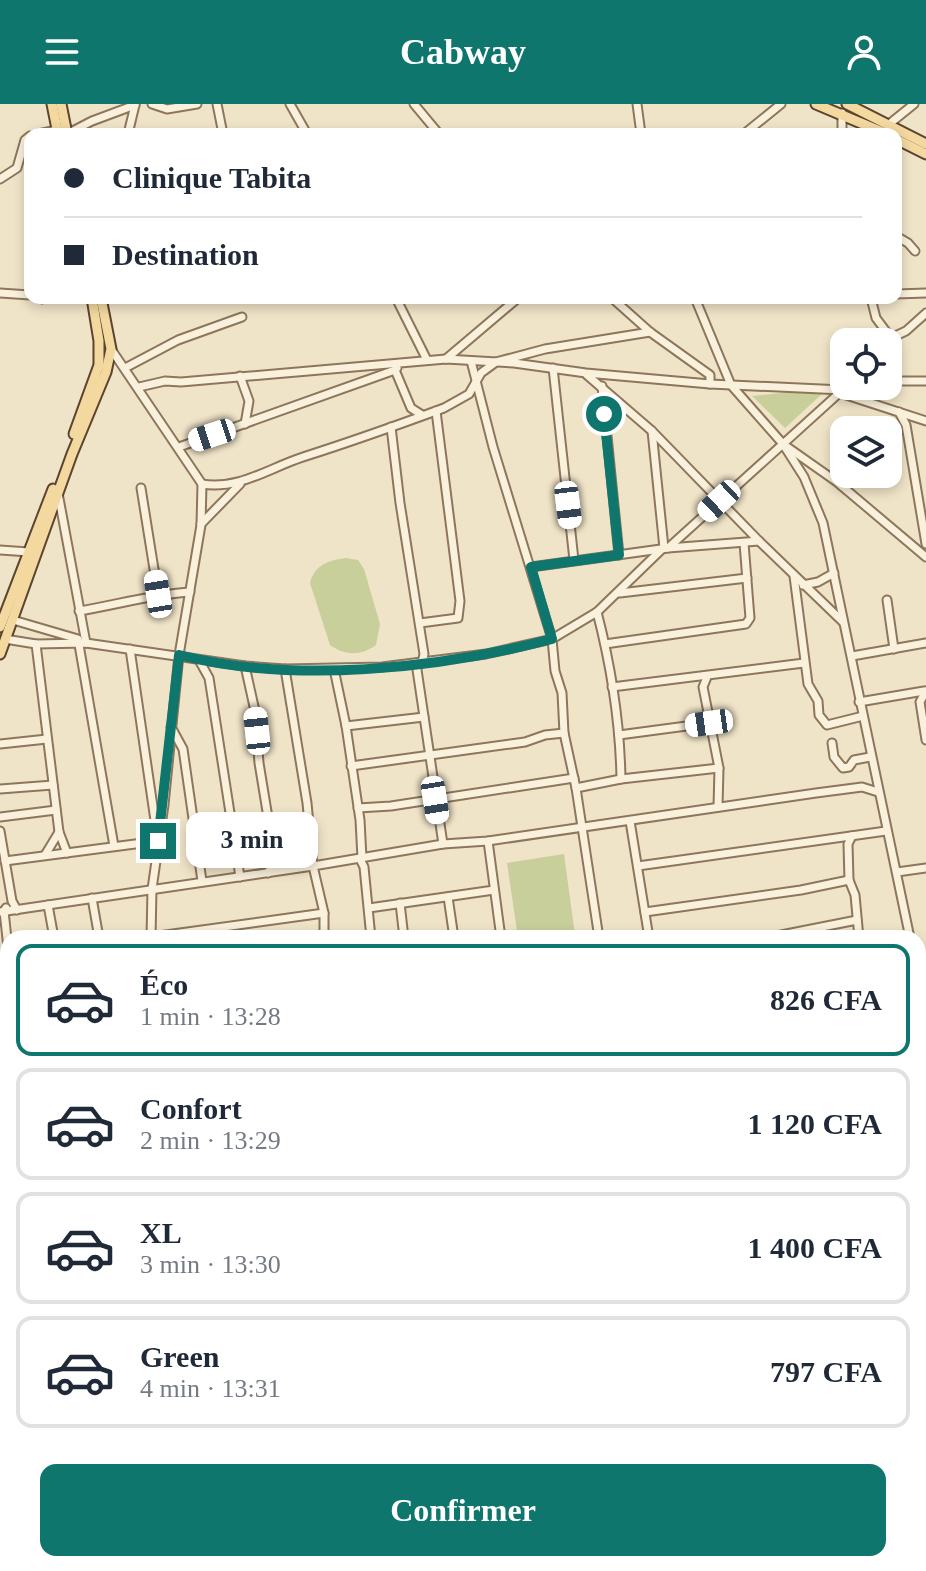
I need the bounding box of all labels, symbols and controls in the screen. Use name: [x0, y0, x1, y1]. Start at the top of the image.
icon: menu: [40, 30, 84, 74]
icon: person: [842, 30, 886, 74]
text: Cabway: [400, 32, 526, 72]
text: Clinique Tabita: [112, 161, 311, 194]
text: Destination: [112, 238, 259, 271]
map controls: [830, 328, 902, 488]
button: locate: [830, 328, 902, 400]
route start: [586, 396, 622, 432]
car: [185, 416, 239, 454]
button: layers: [830, 416, 902, 488]
car: [693, 476, 745, 526]
car: [553, 480, 583, 530]
car: [142, 568, 174, 620]
car: [243, 706, 271, 756]
car: [684, 708, 734, 738]
car: [419, 774, 451, 826]
callout: 3 min: [186, 813, 318, 869]
route end: [140, 823, 176, 859]
text: 3 min: [221, 825, 283, 854]
icon: car: [44, 964, 116, 1036]
text: Éco: [140, 968, 188, 1001]
text: 826 CFA: [770, 983, 882, 1016]
text: 1 min · 13:28: [140, 1002, 281, 1031]
icon: car: [44, 1088, 116, 1160]
text: Confort: [140, 1092, 242, 1125]
text: 1 120 CFA: [748, 1107, 882, 1140]
text: 2 min · 13:29: [140, 1126, 281, 1155]
icon: car: [44, 1212, 116, 1284]
text: XL: [140, 1216, 182, 1249]
text: 1 400 CFA: [748, 1231, 882, 1264]
text: 3 min · 13:30: [140, 1250, 281, 1279]
icon: car: [44, 1336, 116, 1408]
text: Green: [140, 1340, 219, 1373]
text: 797 CFA: [770, 1355, 882, 1388]
text: 4 min · 13:31: [140, 1374, 281, 1403]
button: Confirmer: [40, 1464, 886, 1556]

